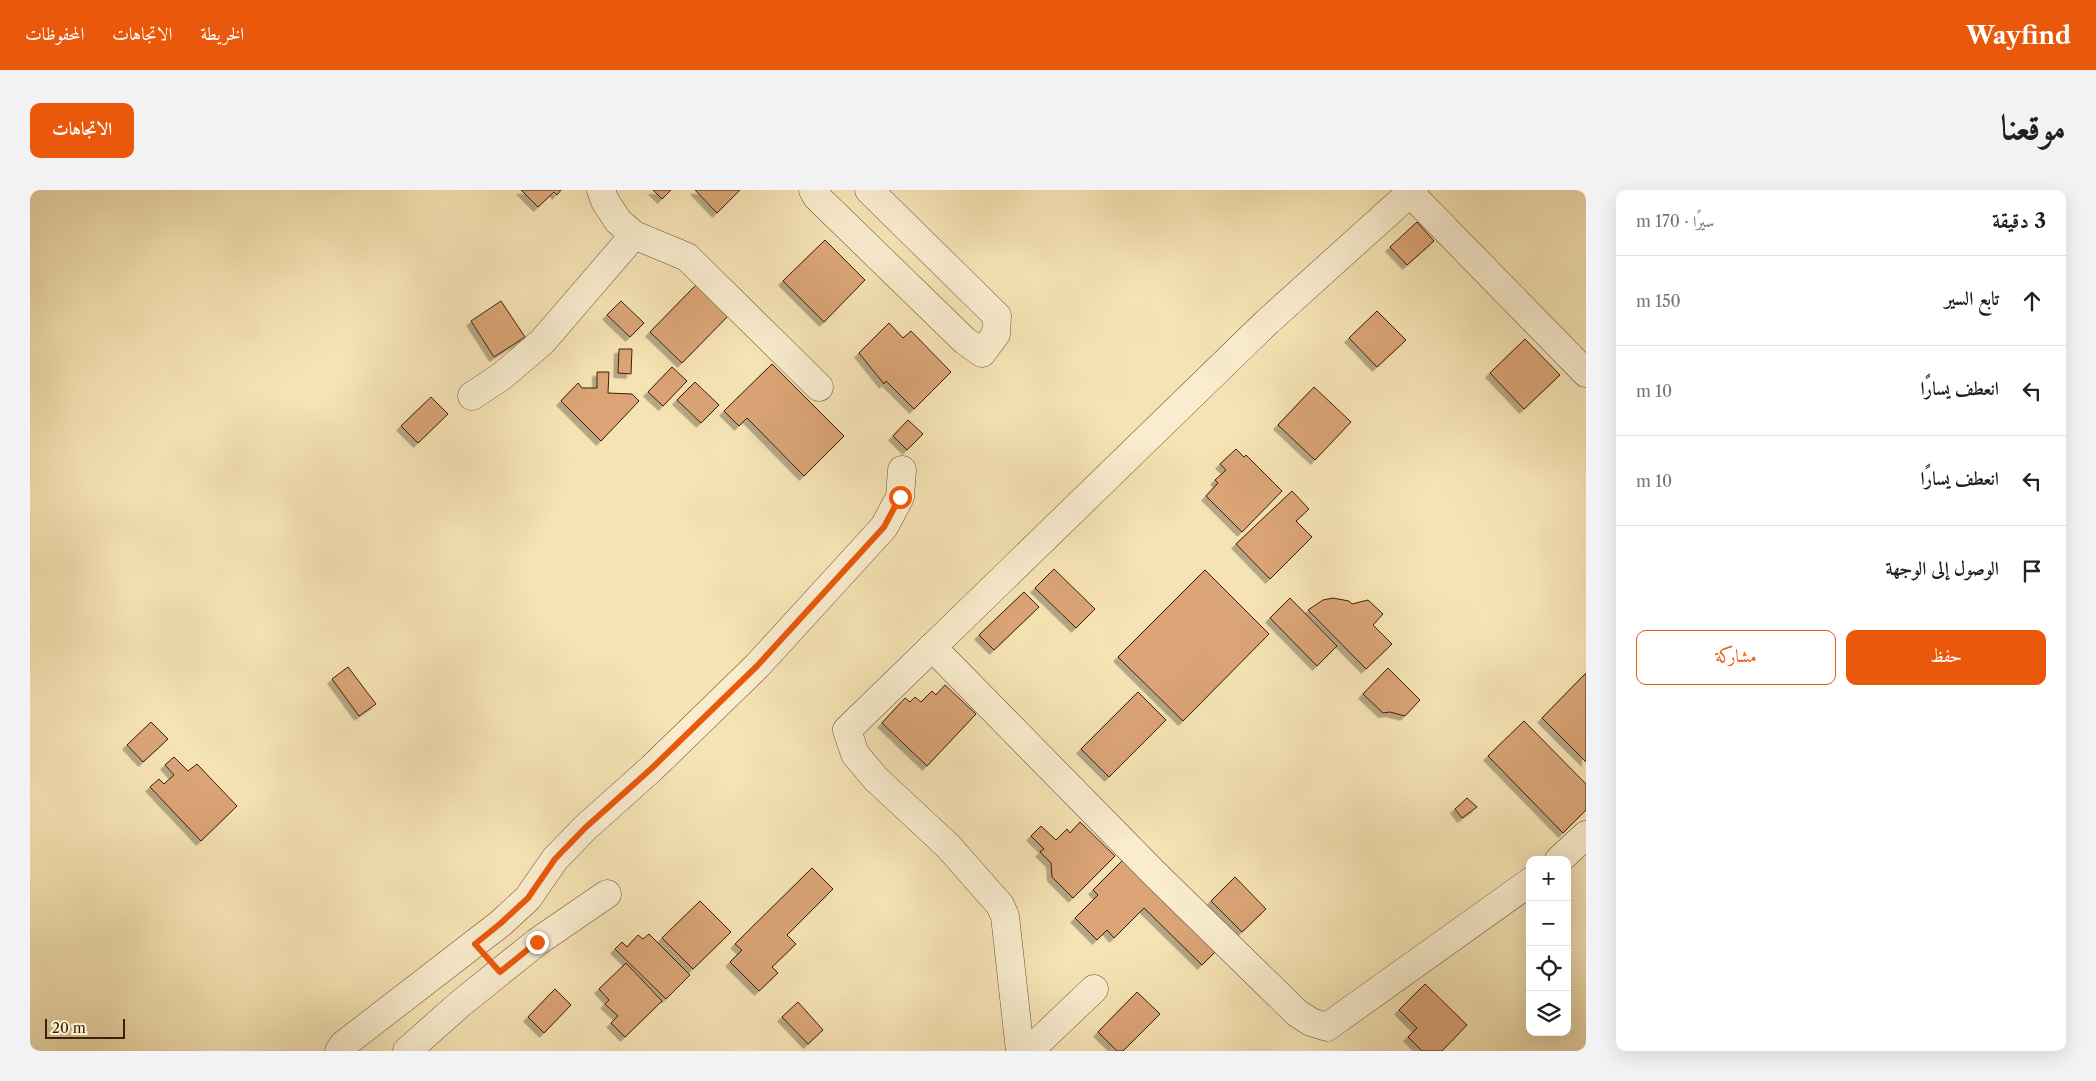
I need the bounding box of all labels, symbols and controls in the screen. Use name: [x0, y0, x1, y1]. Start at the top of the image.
text: Wayfind: [1966, 21, 2071, 50]
text: المحفوظات: [25, 23, 84, 45]
text: الاتجاهات: [112, 23, 172, 45]
text: الخريطة: [200, 23, 244, 45]
button: الاتجاهات: [30, 103, 134, 158]
text: موقعنا: [2001, 105, 2066, 148]
text: 3 دقيقة: [1992, 208, 2046, 233]
text: سيرًا · 170 m: [1636, 211, 1714, 231]
text: تابع السير: [1945, 287, 1999, 310]
icon: ahead: [2018, 287, 2046, 315]
text: 150 m: [1636, 291, 1681, 311]
text: انعطف يسارًا: [1920, 377, 1999, 400]
icon: left: [2018, 377, 2046, 405]
text: 10 m: [1636, 381, 1672, 401]
text: انعطف يسارًا: [1920, 467, 1999, 490]
icon: left: [2018, 467, 2046, 495]
text: 10 m: [1636, 471, 1672, 491]
route start: [889, 486, 912, 509]
text: الوصول إلى الوجهة: [1885, 557, 1999, 580]
icon: arrive: [2018, 557, 2046, 585]
button: مشاركة: [1636, 630, 1836, 685]
button: حفظ: [1846, 630, 2046, 685]
map controls: [1526, 856, 1571, 1036]
button: +: [1526, 856, 1571, 901]
button: −: [1526, 901, 1571, 946]
route end: [526, 931, 549, 954]
button: locate: [1526, 946, 1571, 991]
button: layers: [1526, 991, 1571, 1036]
scale bar: [45, 1016, 125, 1039]
text: 20 m: [52, 1019, 86, 1037]

